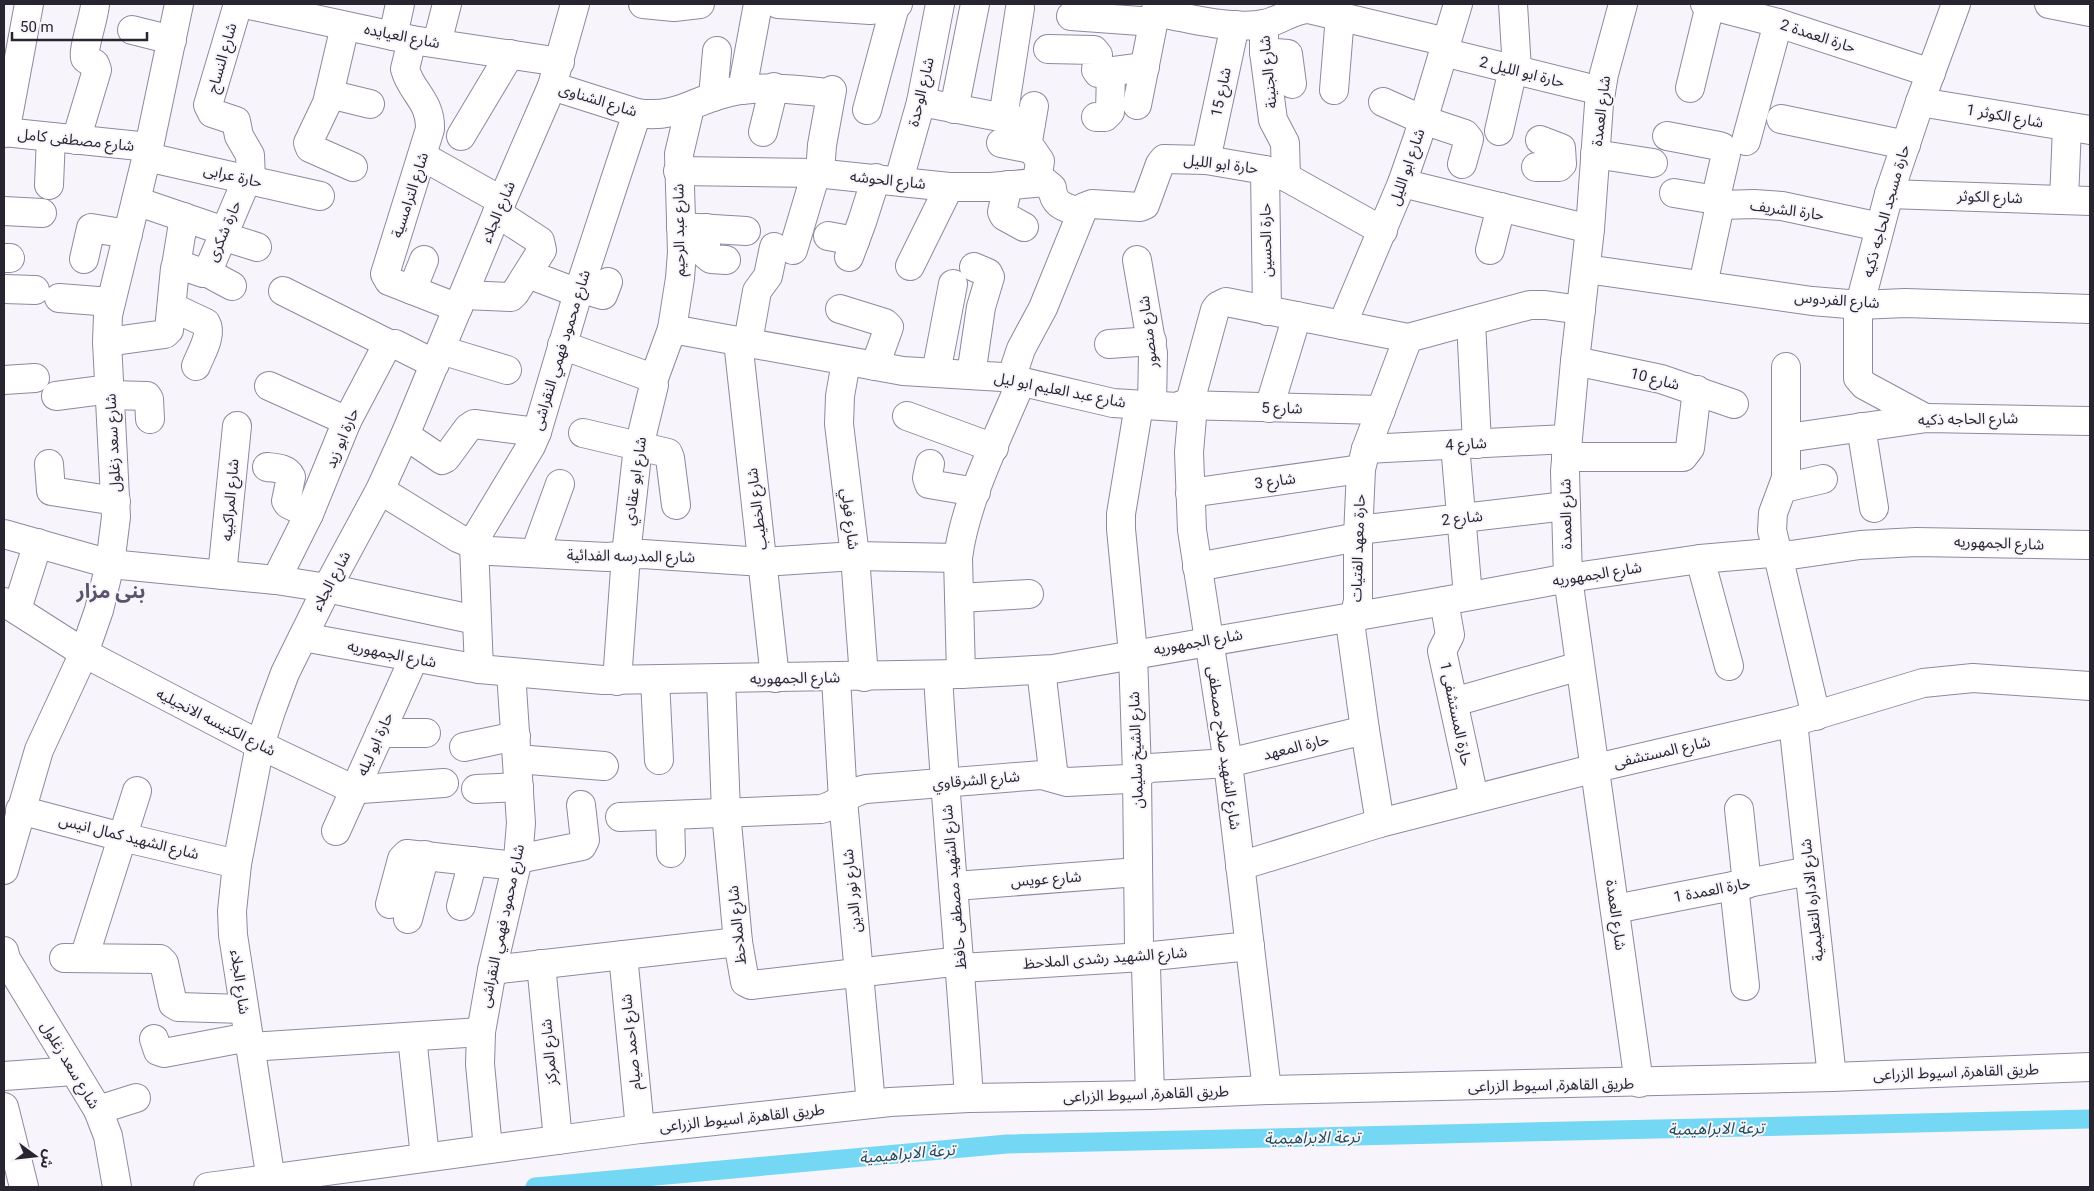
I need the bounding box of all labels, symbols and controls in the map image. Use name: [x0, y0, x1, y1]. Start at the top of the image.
scale bar: [12, 10, 148, 42]
street label: حارة العمدة 2: [1778, 15, 1858, 57]
text: 50 m: [20, 18, 54, 36]
street label: شارع العيايده: [362, 20, 442, 55]
street label: شارع النساج: [203, 21, 244, 96]
street label: شارع الجنينة: [1255, 34, 1284, 109]
street label: حارة ابو الليل 2: [1478, 53, 1567, 91]
street label: شارع الوحدة: [904, 55, 941, 129]
street label: شارع 15: [1207, 66, 1238, 119]
street label: شارع العمدة: [1588, 74, 1617, 148]
street label: شارع الشناوى: [556, 80, 639, 123]
street label: شارع الكوثر 1: [1965, 100, 2045, 135]
street label: شارع مصطفى كامل: [16, 125, 135, 158]
street label: شارع ابو الليل: [1385, 126, 1431, 209]
street label: حارة مسجد الحاجه ذكيه: [1858, 142, 1914, 279]
street label: شارع الترامسية: [388, 150, 435, 241]
street label: حارة ابو الليل: [1183, 151, 1259, 178]
street label: حارة عرابى: [202, 161, 264, 192]
street label: شارع الحوشه: [849, 167, 927, 196]
street label: شارع الجلاء: [477, 178, 522, 247]
street label: شارع عبد الرحيم: [669, 183, 692, 277]
street label: شارع الكوثر: [1956, 187, 2023, 210]
street label: حارة الشريف: [1749, 196, 1825, 224]
street label: حارة شكرى: [203, 198, 245, 264]
street label: حارة الحسين: [1256, 203, 1276, 277]
street label: شارع محمود فهمي النقراشى: [528, 267, 597, 433]
street label: شارع الفردوس: [1794, 288, 1880, 315]
street label: شارع منصور: [1135, 294, 1164, 370]
street label: شارع 10: [1628, 364, 1682, 397]
street label: شارع عبد العليم ابو ليل: [992, 368, 1128, 415]
street label: شارع سعد زغلول: [101, 393, 128, 493]
street label: شارع 5: [1261, 399, 1303, 420]
street label: حارة ابو زيد: [321, 405, 363, 471]
street label: شارع الحاجه ذكيه: [1918, 409, 2019, 432]
street label: شارع 4: [1445, 434, 1488, 457]
street label: شارع ابو عقادي: [620, 435, 653, 527]
street label: شارع المراكبيه: [217, 458, 246, 542]
street label: شارع الخطيب: [743, 466, 774, 551]
street label: شارع 3: [1253, 469, 1297, 496]
street label: شارع العمدة: [1556, 478, 1579, 550]
street label: شارع فولي: [834, 487, 863, 551]
street label: حارة معهد الفتيات: [1347, 493, 1369, 602]
street label: شارع 2: [1440, 507, 1484, 532]
street label: شارع الجمهوريه: [1954, 532, 2045, 557]
street label: شارع المدرسه الفدائية: [567, 546, 696, 569]
street label: شارع الجلاء: [308, 548, 357, 615]
street label: شارع الجمهوريه: [1551, 558, 1644, 593]
district label: بنى مزار: [76, 579, 145, 603]
street label: شارع الجمهوريه: [1152, 625, 1245, 662]
street label: شارع الجمهوريه: [345, 637, 438, 674]
street label: حارة المستشفى 1: [1436, 660, 1476, 768]
street label: شارع الشهيد صلاح مصطفى: [1201, 665, 1244, 832]
street label: شارع الجمهوريه: [750, 668, 841, 691]
street label: شارع الكنيسه الانجيليه: [152, 684, 279, 763]
street label: شارع الشيخ سليمان: [1125, 691, 1150, 809]
street label: حارة ابو ليله: [353, 709, 397, 779]
street label: حارة المعهد: [1261, 730, 1331, 764]
street label: شارع المستشفى: [1612, 732, 1713, 775]
street label: شارع الشرقاوي: [931, 767, 1021, 796]
street label: شارع الشهيد مصطفى حافظ: [938, 803, 973, 970]
street label: شارع الشهيد كمال انيس: [56, 811, 201, 866]
street label: شارع الاداره التعليمية: [1797, 837, 1830, 962]
street label: شارع محمود فهمي النقراشى: [476, 842, 531, 1010]
street label: شارع نور الدين: [839, 848, 868, 934]
street label: شارع عويس: [1010, 868, 1083, 893]
street label: حارة العمدة 1: [1672, 874, 1752, 906]
street label: شارع العمدة: [1599, 879, 1630, 952]
street label: شارع الملاحظ: [724, 884, 753, 965]
street label: شارع الشهيد رشدى الملاحظ: [1022, 943, 1188, 976]
street label: شارع الجلاء: [224, 948, 253, 1016]
street label: شارع احمد صيام: [617, 993, 648, 1091]
street label: شارع سعد زغلول: [34, 1018, 103, 1114]
street label: شارع المركز: [537, 1018, 564, 1087]
street label: طريق القاهرة, اسيوط الزراعى: [1873, 1060, 2039, 1085]
street label: طريق القاهرة, اسيوط الزراعى: [1468, 1075, 1634, 1096]
street label: طريق القاهرة, اسيوط الزراعى: [1063, 1082, 1229, 1107]
street label: طريق القاهرة, اسيوط الزراعى: [658, 1100, 826, 1137]
water label: ترعة الابراهيمية: [1668, 1118, 1766, 1139]
water label: ترعة الابراهيمية: [1264, 1127, 1362, 1148]
north arrow: [10, 1131, 60, 1181]
water label: ترعة الابراهيمية: [858, 1140, 958, 1167]
text: ش: [37, 1148, 58, 1171]

